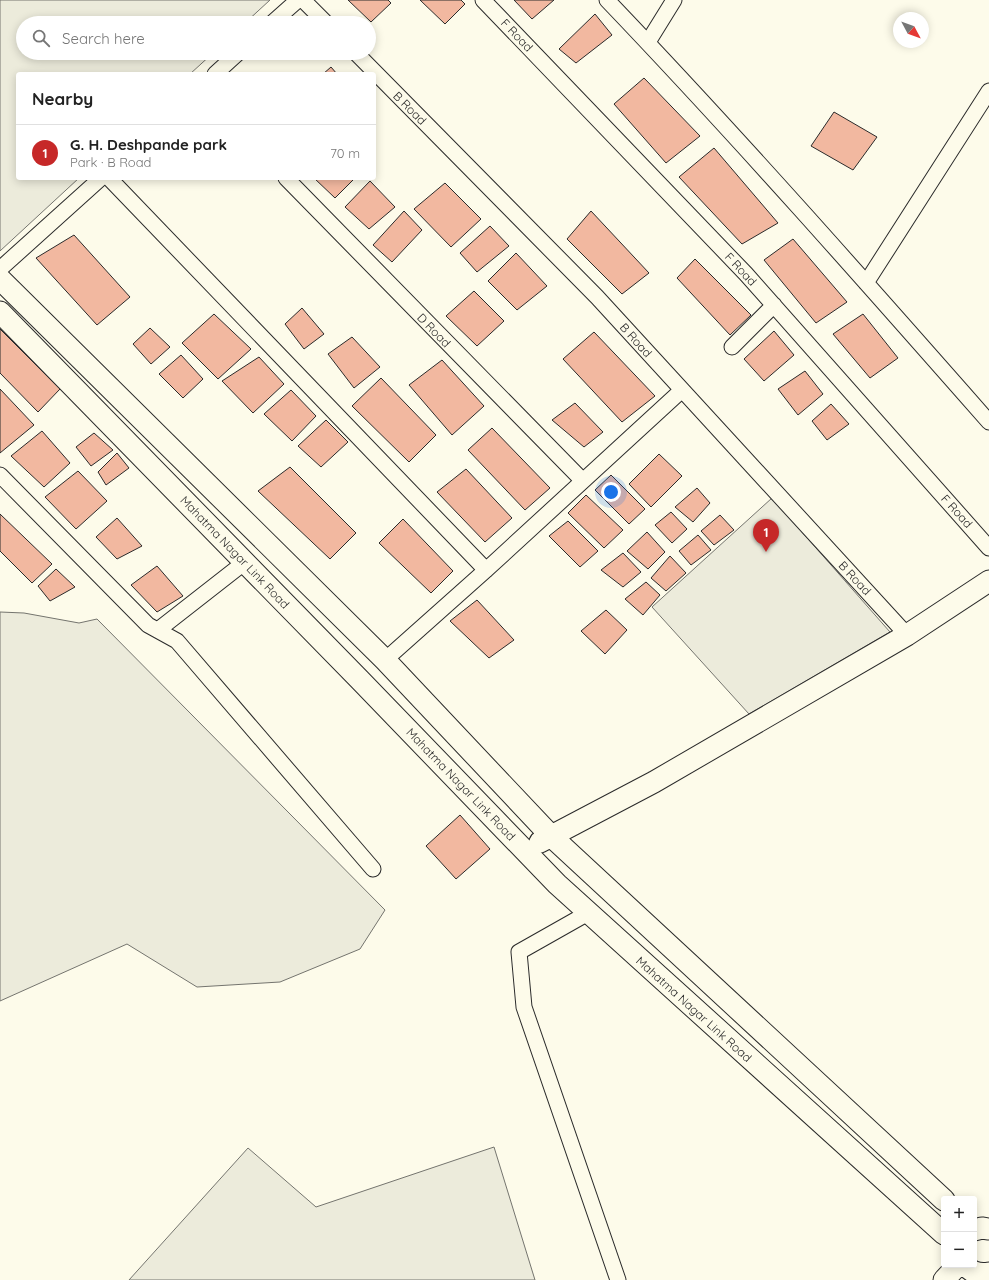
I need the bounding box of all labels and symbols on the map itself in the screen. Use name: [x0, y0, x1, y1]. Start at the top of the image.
north arrow: [893, 12, 929, 48]
street label: F Road: [498, 15, 536, 55]
street label: B Road: [390, 88, 430, 128]
street label: F Road: [722, 249, 760, 289]
street label: D Road: [414, 310, 454, 350]
street label: B Road: [617, 320, 655, 360]
your location: [601, 482, 621, 502]
street label: F Road: [938, 491, 976, 531]
street label: Mahatma Nagar Link Road: [177, 493, 293, 611]
pin: 1: [753, 519, 779, 552]
street label: B Road: [836, 558, 874, 598]
street label: Mahatma Nagar Link Road: [403, 725, 519, 843]
street label: Mahatma Nagar Link Road: [633, 953, 755, 1065]

